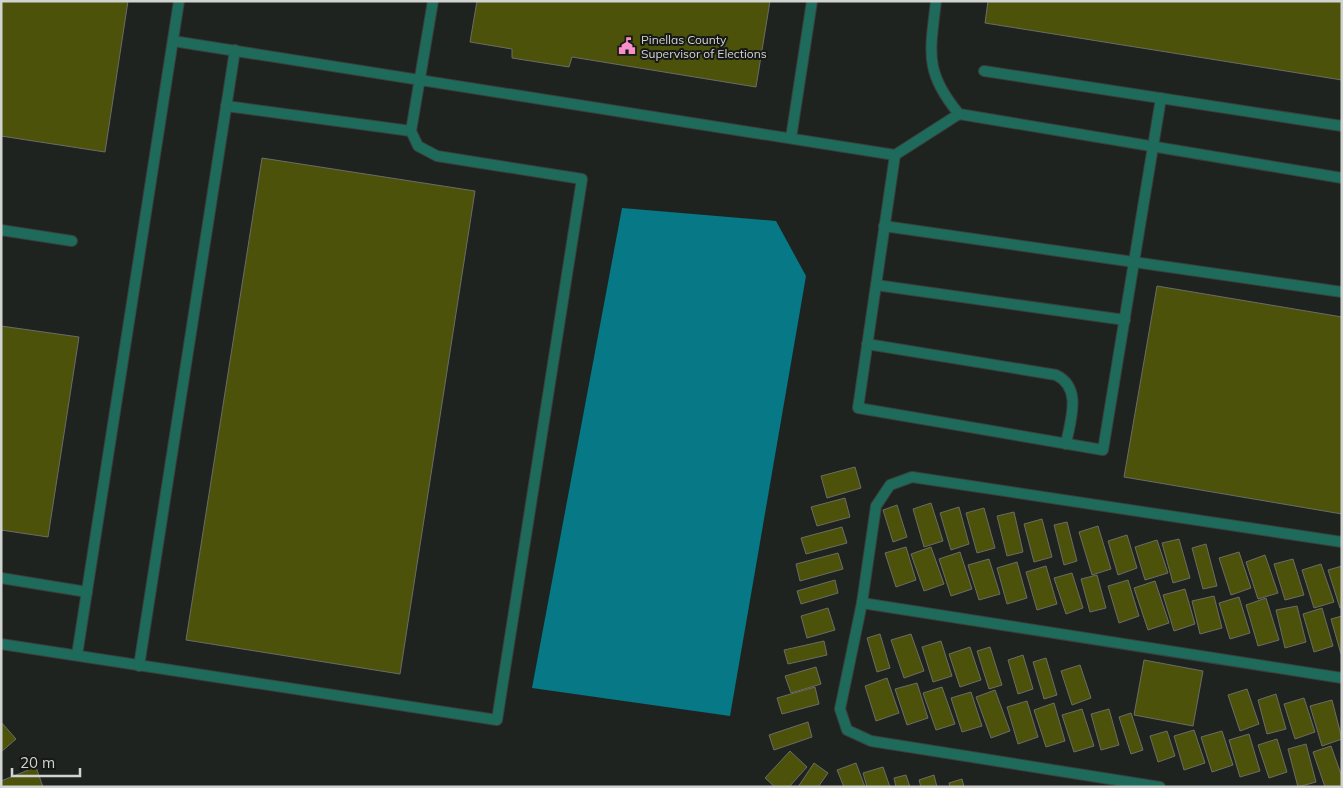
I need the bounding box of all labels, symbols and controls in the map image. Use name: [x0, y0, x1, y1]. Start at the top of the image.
place label: Pinellas County Supervisor of Elections: [641, 32, 767, 61]
public building icon: Pinellas County Supervisor of Elections: [617, 36, 637, 56]
scale bar: [12, 746, 80, 778]
text: 20 m: [20, 753, 55, 772]

